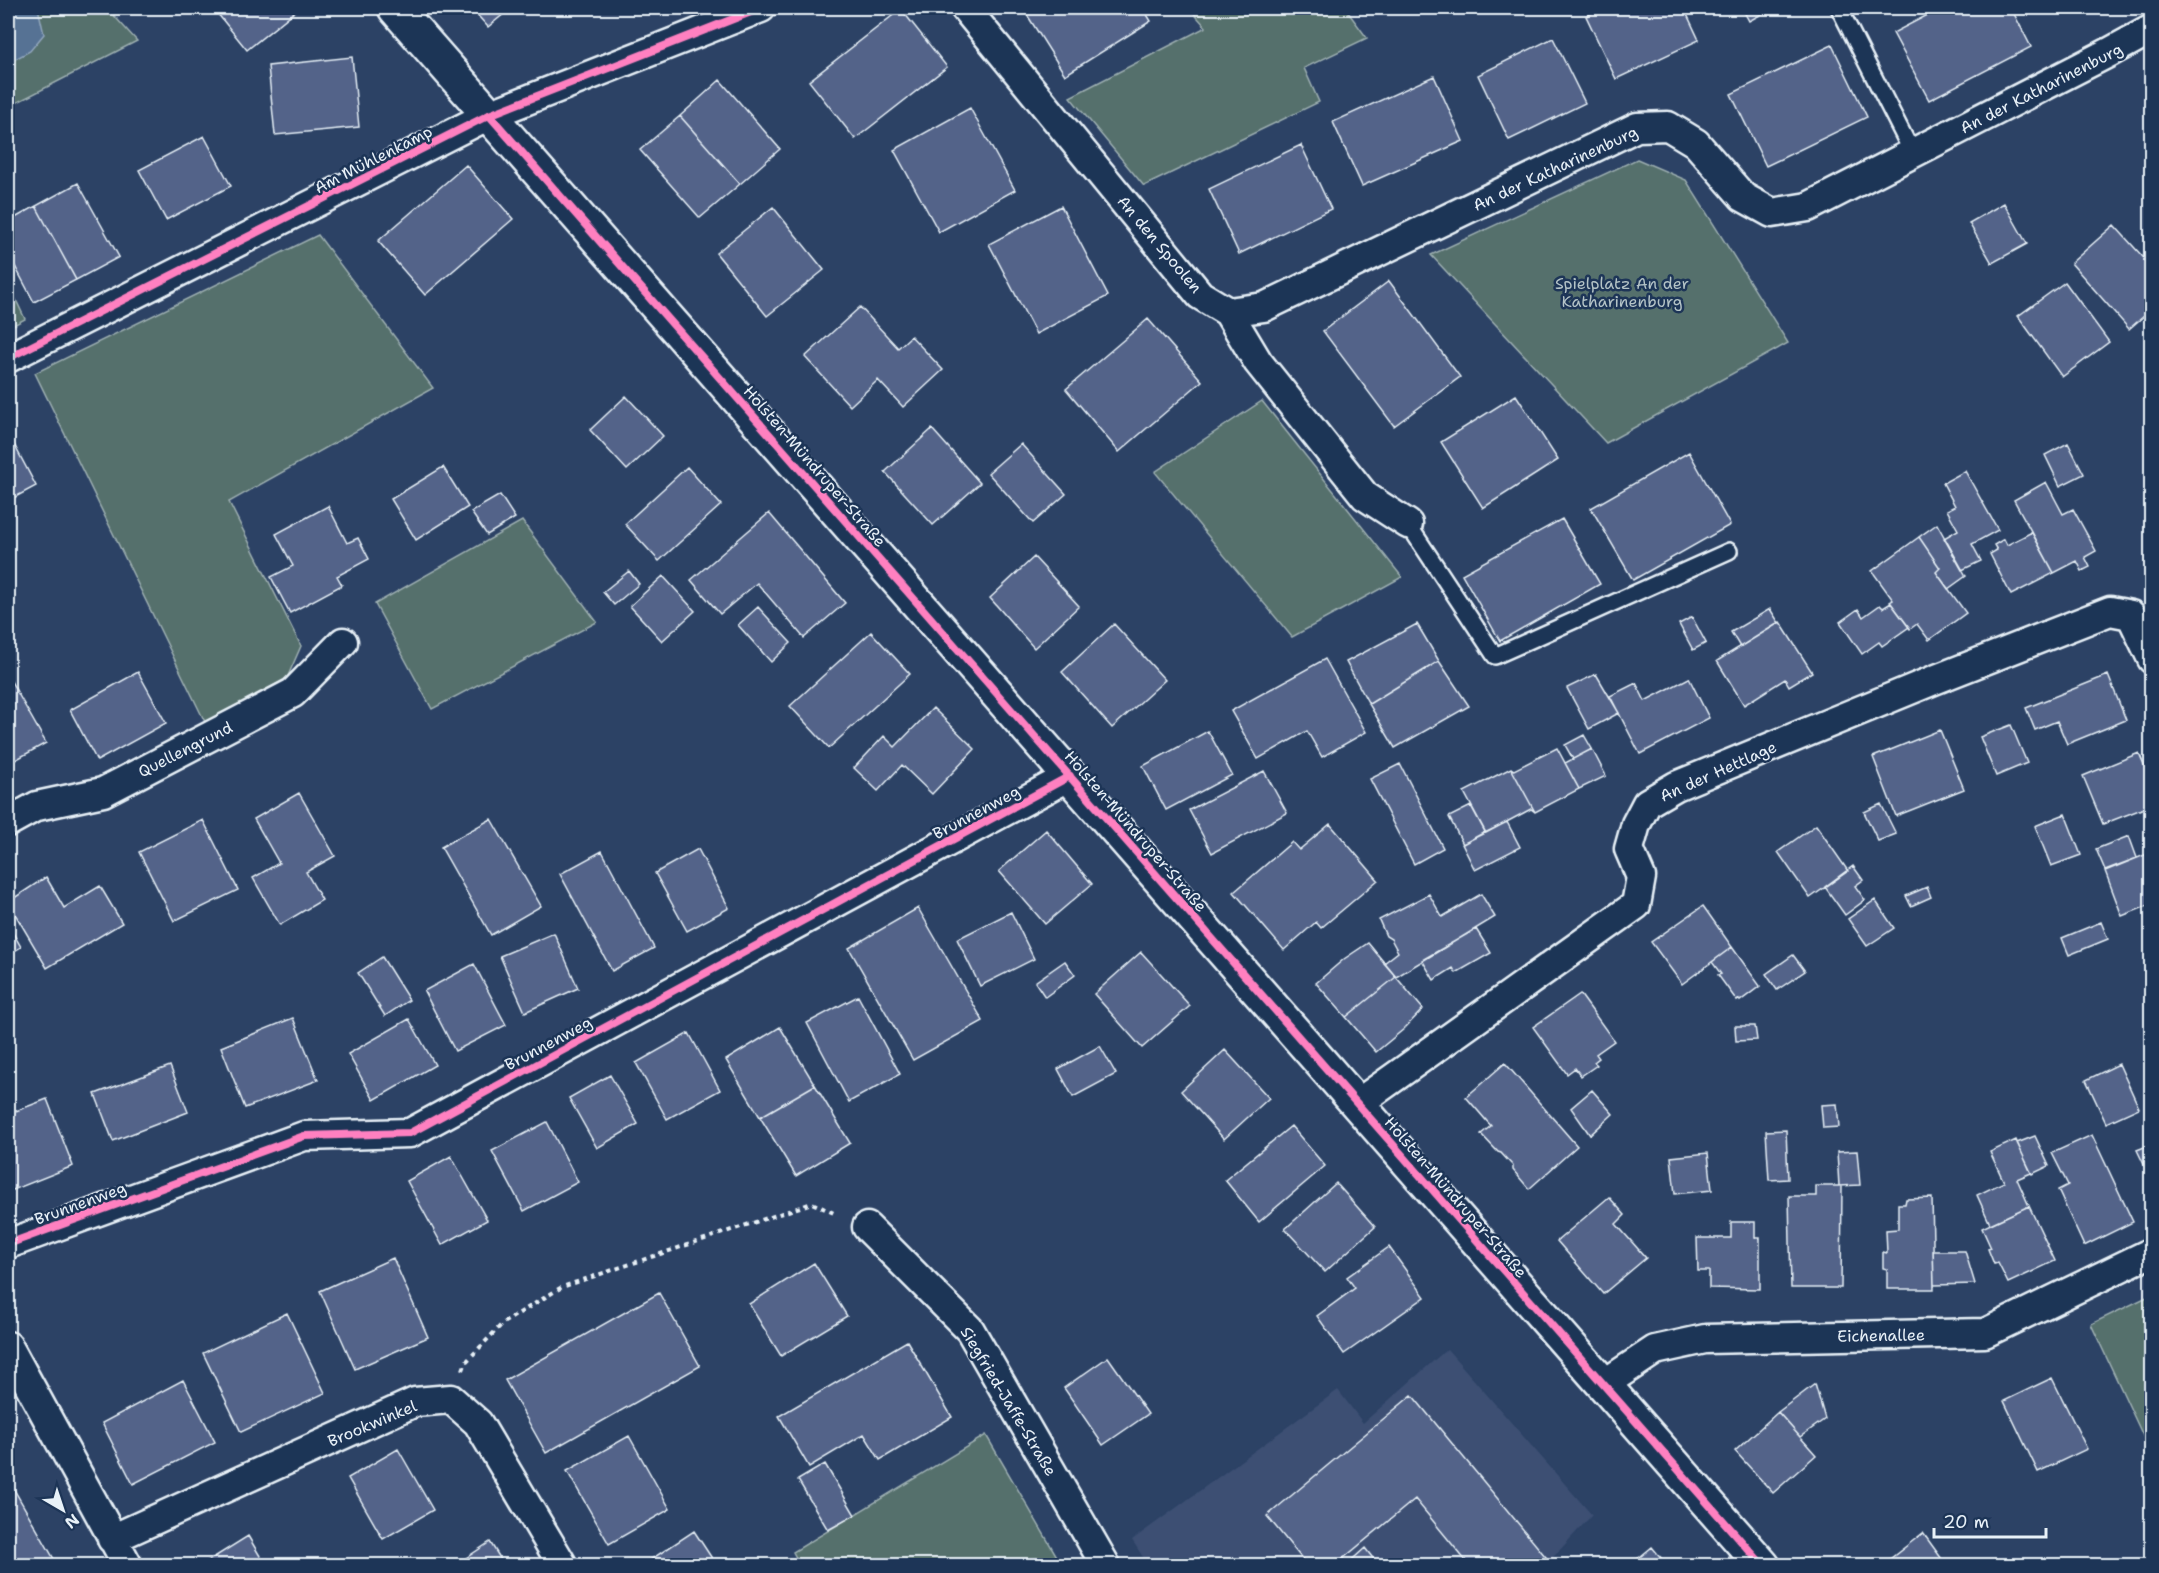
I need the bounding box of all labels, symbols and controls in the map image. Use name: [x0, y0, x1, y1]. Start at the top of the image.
street label: An der Katharinenburg: [1956, 38, 2126, 139]
street label: Am Mühlenkamp: [311, 121, 436, 198]
street label: An der Katharinenburg: [1469, 121, 1641, 216]
street label: An den Spoolen: [1113, 191, 1207, 298]
park label: Spielplatz An der Katharinenburg: [1555, 273, 1689, 312]
street label: Holsten-Mündruper-Straße: [739, 381, 891, 551]
street label: Quellengrund: [134, 717, 236, 782]
street label: An der Hettlage: [1657, 736, 1780, 807]
street label: Holsten-Mündruper-Straße: [1060, 746, 1212, 916]
street label: Brunnenweg: [929, 781, 1024, 844]
street label: Brunnenweg: [501, 1012, 596, 1075]
street label: Holsten-Mündruper-Straße: [1380, 1112, 1532, 1282]
street label: Brunnenweg: [31, 1177, 129, 1230]
street label: Siegfried-Jaffe-Straße: [956, 1323, 1062, 1480]
street label: Eichenallee: [1837, 1324, 1925, 1347]
street label: Brookwinkel: [325, 1395, 420, 1452]
north arrow: [33, 1480, 93, 1540]
scale bar: [1934, 1501, 2046, 1539]
text: N: [61, 1509, 84, 1533]
text: 20 m: [1943, 1510, 1989, 1534]

